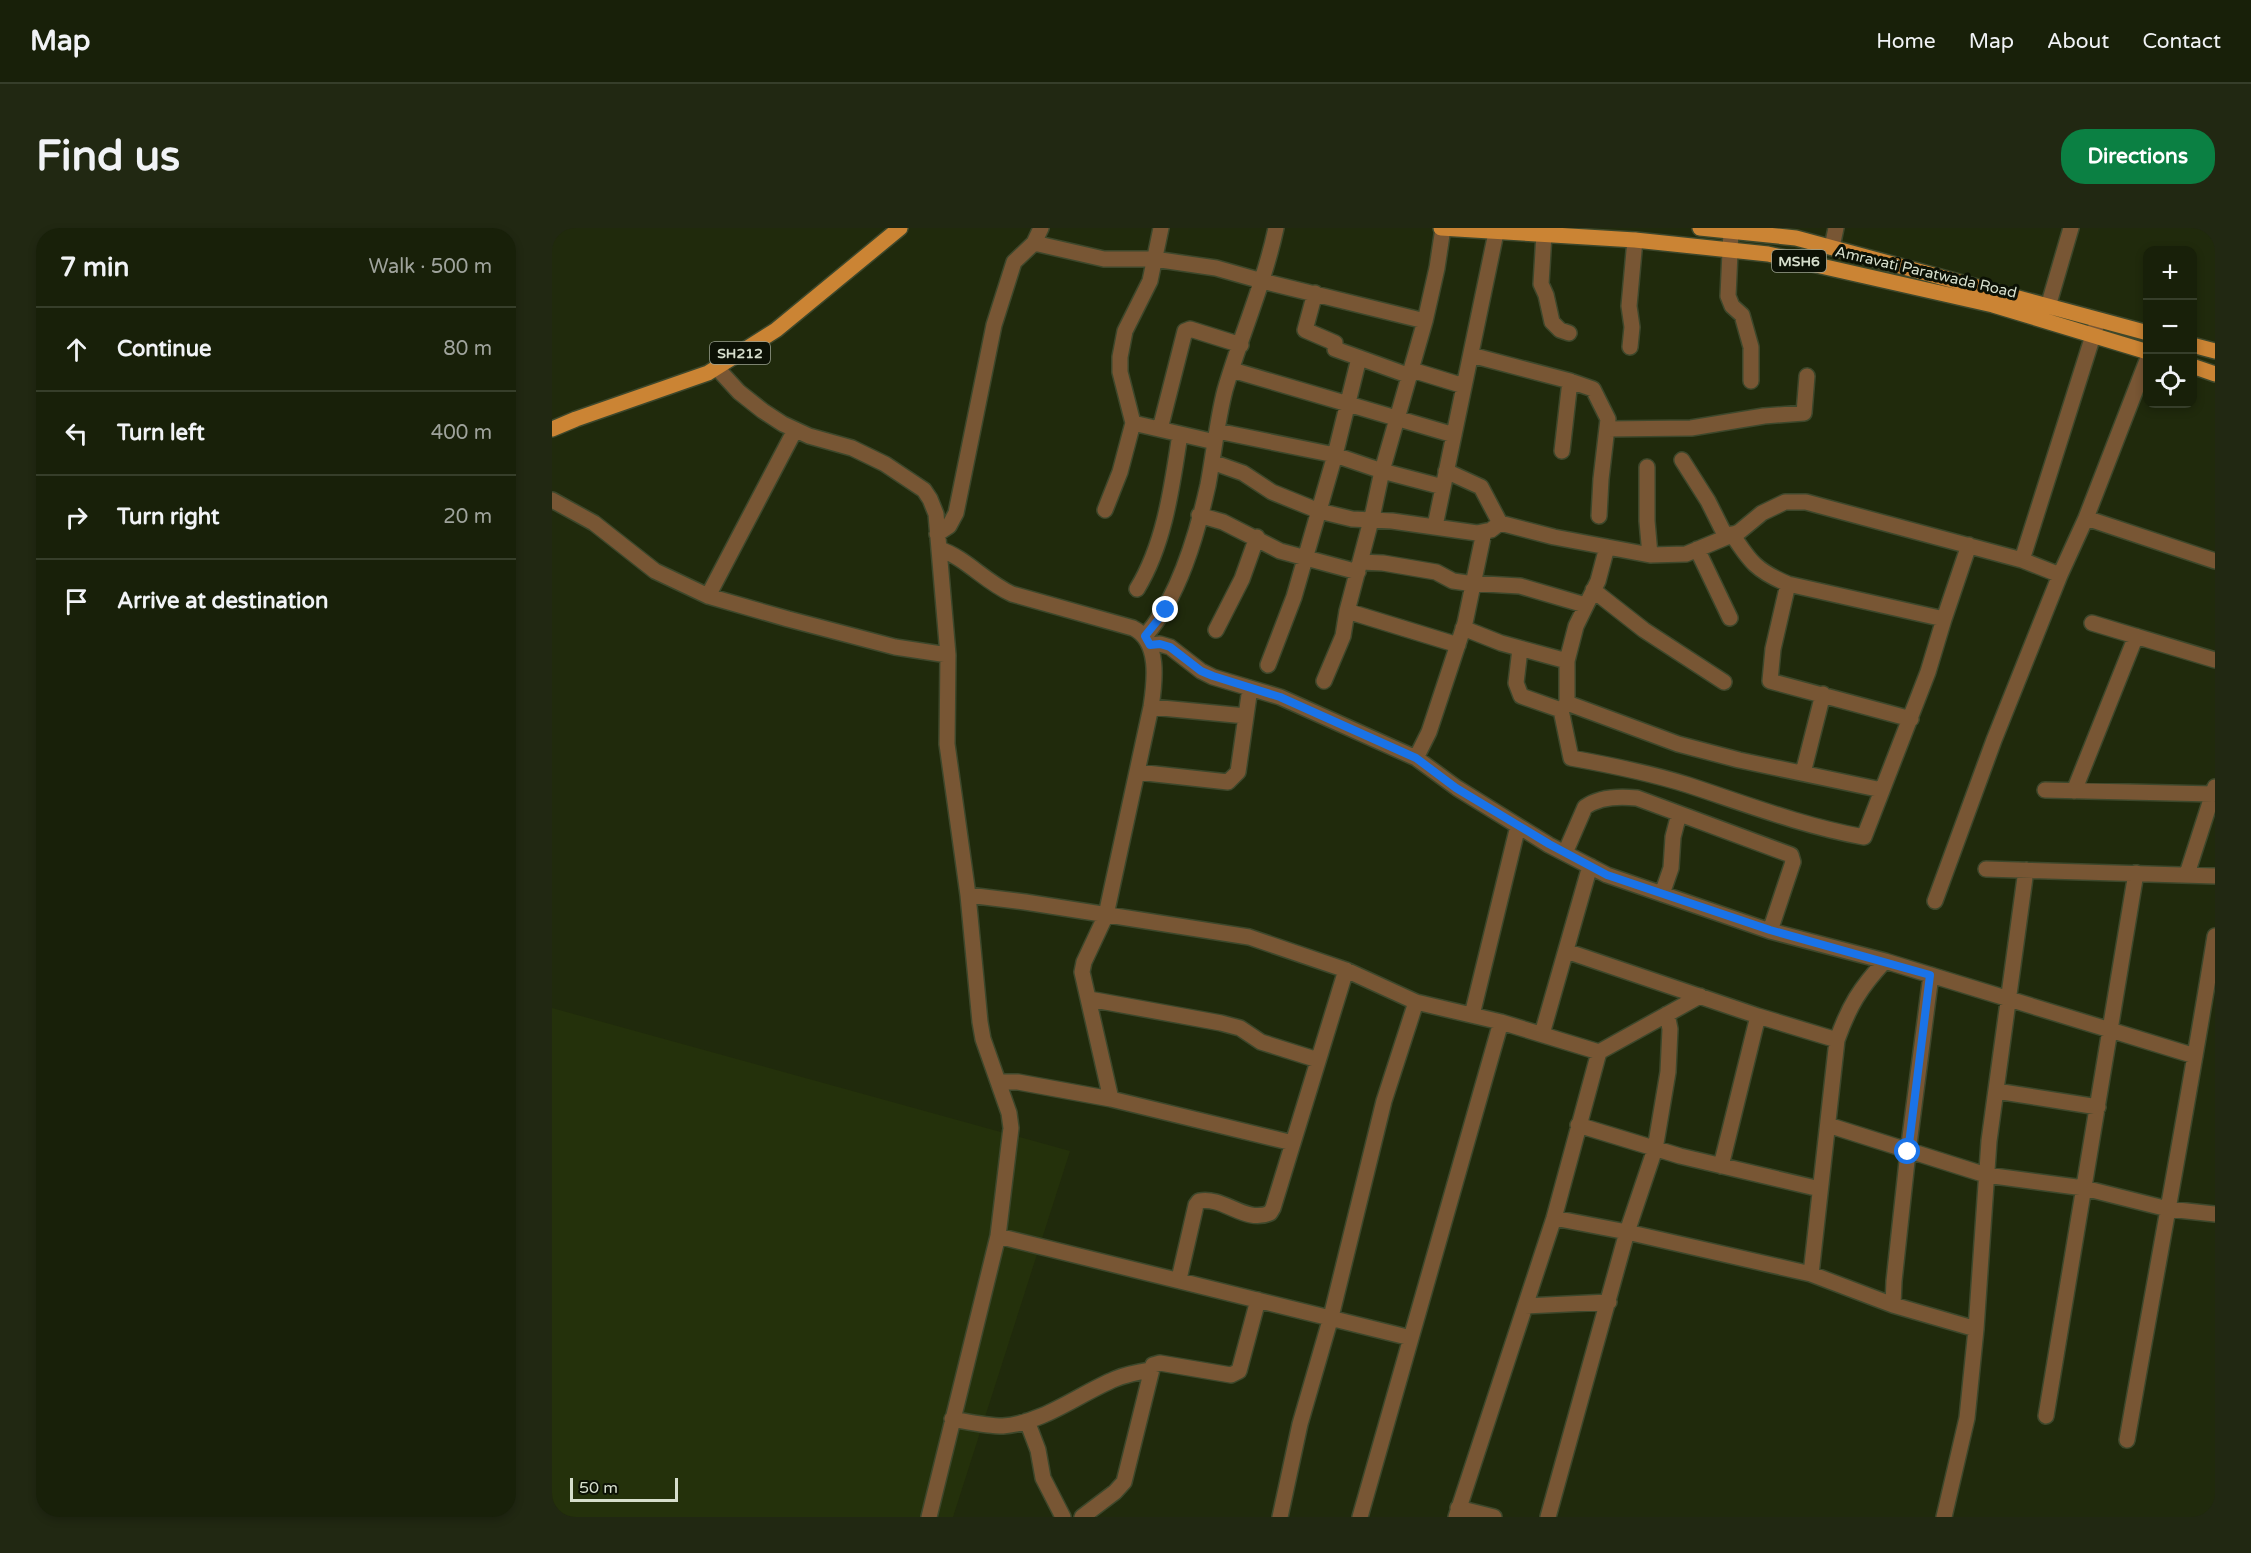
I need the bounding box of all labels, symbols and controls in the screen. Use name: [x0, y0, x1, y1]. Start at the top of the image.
text: Map: [30, 24, 90, 58]
text: Home: [1876, 29, 1936, 54]
text: Map: [1969, 29, 2014, 54]
text: About: [2047, 29, 2109, 54]
text: Contact: [2142, 29, 2221, 54]
button: Directions: [2061, 129, 2215, 184]
text: Find us: [36, 131, 180, 182]
street label: Amravati Paratwada Road: [1833, 242, 2019, 302]
map controls: [2143, 246, 2197, 408]
button: +: [2143, 246, 2197, 300]
road number: MSH6: [1772, 250, 1826, 272]
text: 7 min: [60, 252, 129, 283]
text: Walk · 500 m: [369, 255, 492, 279]
button: −: [2143, 300, 2197, 354]
icon: ahead: [60, 333, 93, 366]
text: Continue: [117, 336, 212, 362]
text: 80 m: [443, 337, 492, 361]
road number: SH212: [710, 342, 770, 364]
button: locate: [2143, 354, 2197, 408]
icon: left: [60, 417, 93, 450]
text: Turn left: [117, 420, 205, 446]
text: 400 m: [431, 421, 492, 445]
icon: right: [60, 501, 93, 534]
text: Turn right: [117, 504, 219, 530]
text: 20 m: [443, 505, 492, 529]
icon: arrive: [60, 585, 93, 618]
text: Arrive at destination: [117, 588, 328, 614]
route end: [1152, 596, 1178, 622]
route start: [1894, 1138, 1920, 1164]
scale bar: [570, 1475, 678, 1502]
text: 50 m: [579, 1478, 618, 1498]

